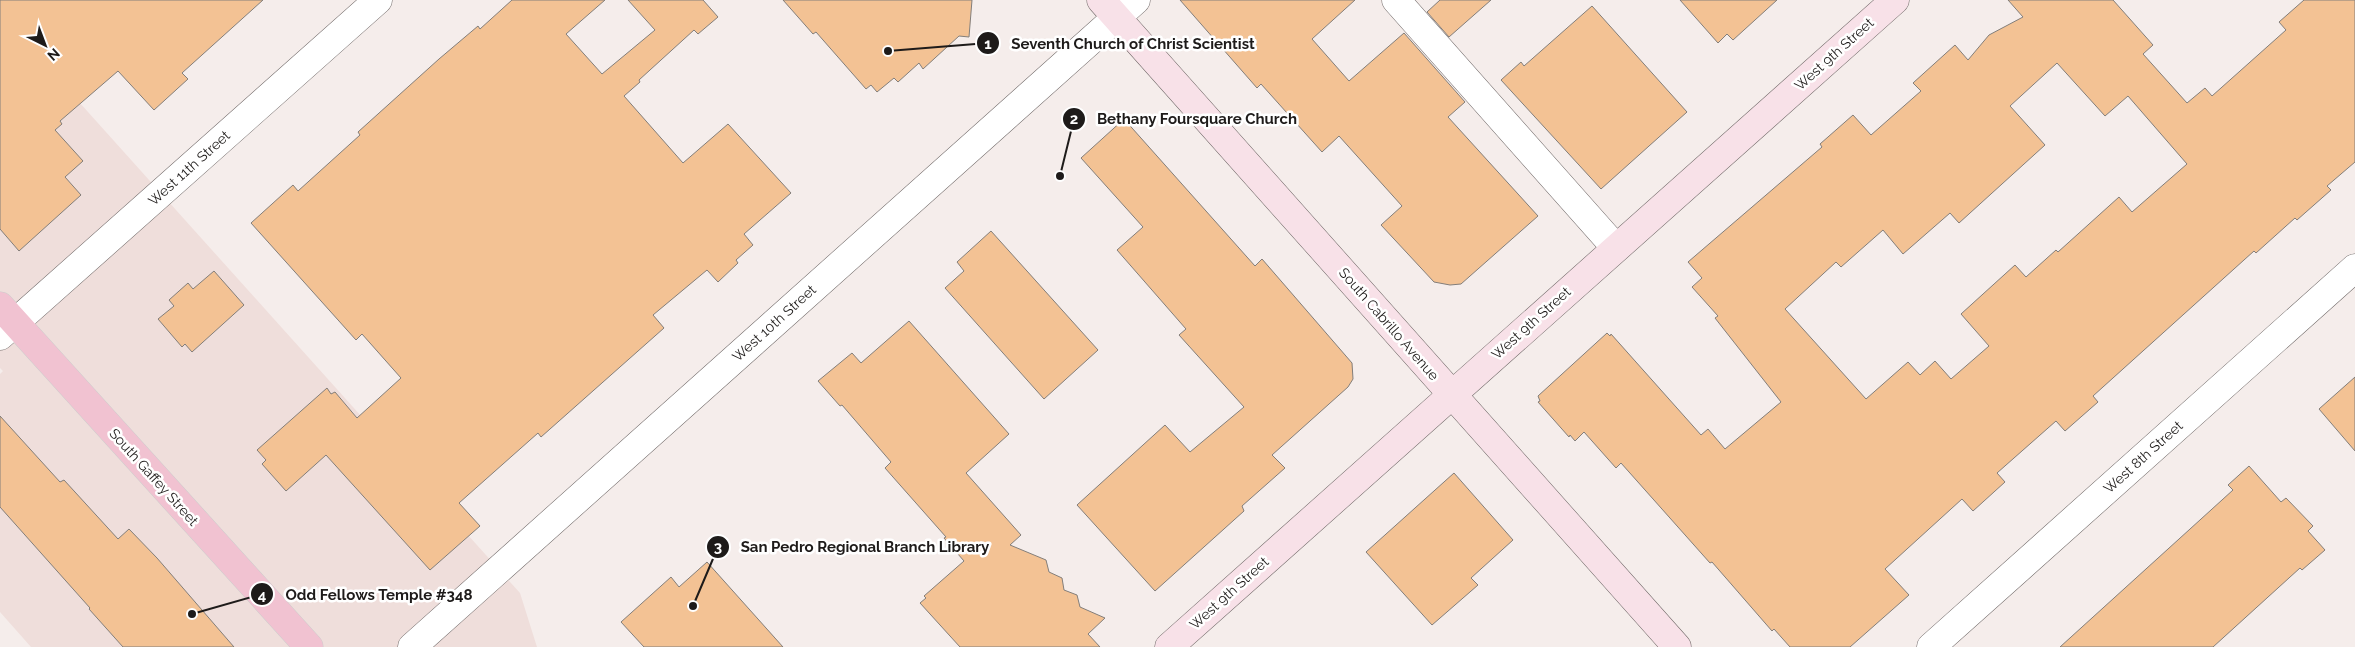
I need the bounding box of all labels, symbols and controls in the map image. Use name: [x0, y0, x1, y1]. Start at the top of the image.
street label: West 9th Street: [1791, 14, 1877, 94]
north arrow: [20, 20, 70, 70]
callout: Seventh Church of Christ Scientist: [976, 28, 1265, 58]
text: 1: [984, 35, 992, 53]
text: Seventh Church of Christ Scientist: [1011, 35, 1255, 53]
text: N: [44, 45, 63, 64]
callout: Bethany Foursquare Church: [1062, 104, 1307, 134]
text: 2: [1070, 110, 1078, 128]
text: Bethany Foursquare Church: [1097, 110, 1297, 128]
street label: West 11th Street: [145, 127, 233, 209]
street label: South Cabrillo Avenue: [1336, 265, 1442, 383]
street label: West 10th Street: [729, 281, 819, 365]
street label: West 9th Street: [1488, 283, 1574, 363]
street label: West 8th Street: [2100, 417, 2186, 497]
street label: South Gaffey Street: [106, 425, 202, 529]
callout: San Pedro Regional Branch Library: [705, 532, 999, 562]
text: 3: [714, 538, 722, 556]
text: San Pedro Regional Branch Library: [741, 538, 990, 556]
street label: West 9th Street: [1186, 553, 1272, 633]
callout: Odd Fellows Temple #348: [250, 579, 482, 609]
text: 4: [258, 586, 267, 604]
text: Odd Fellows Temple #348: [285, 586, 473, 604]

